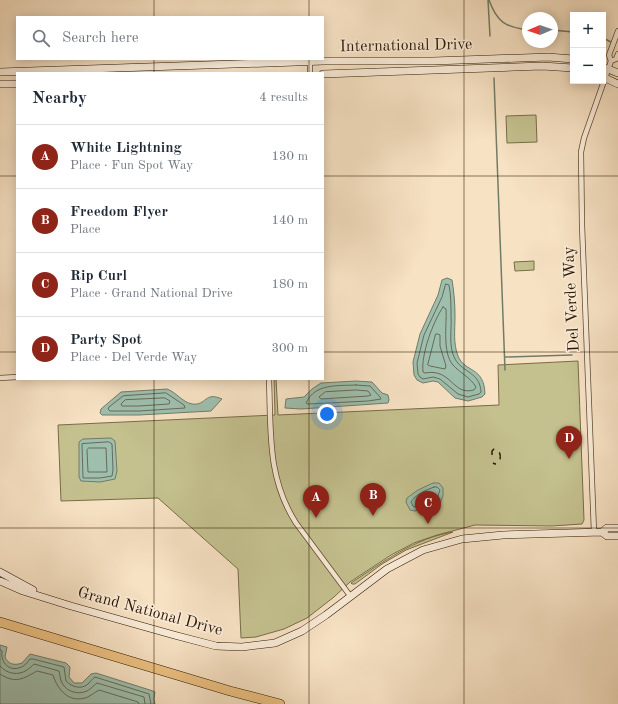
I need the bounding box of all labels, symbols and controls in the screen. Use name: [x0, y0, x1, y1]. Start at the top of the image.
north arrow: [522, 12, 558, 48]
map controls: [570, 12, 606, 84]
button: +: [570, 12, 606, 48]
search box: [16, 16, 324, 60]
icon: search: [30, 27, 52, 49]
text: Search here: [62, 31, 139, 46]
street label: International Drive: [340, 37, 472, 55]
button: −: [570, 48, 606, 84]
text: Nearby: [32, 90, 87, 107]
text: 4 results: [259, 91, 308, 104]
text: White Lightning: [70, 141, 182, 156]
text: A: [40, 150, 50, 163]
text: 130 m: [271, 150, 308, 163]
text: Place · Fun Spot Way: [70, 159, 193, 172]
text: Freedom Flyer: [70, 205, 168, 220]
text: B: [40, 214, 50, 227]
text: 140 m: [271, 214, 308, 227]
text: Place: [70, 223, 100, 236]
street label: Del Verde Way: [561, 245, 583, 352]
text: Rip Curl: [70, 269, 127, 284]
text: C: [41, 278, 49, 291]
text: 180 m: [271, 278, 308, 291]
text: Place · Grand National Drive: [70, 287, 233, 300]
text: Party Spot: [70, 333, 142, 348]
text: D: [40, 342, 50, 355]
text: 300 m: [271, 342, 308, 355]
text: Place · Del Verde Way: [70, 351, 197, 364]
your location: [317, 404, 337, 424]
pin: D: [556, 426, 582, 459]
pin: B: [360, 483, 386, 516]
pin: A: [303, 485, 329, 518]
pin: C: [415, 491, 441, 524]
street label: Grand National Drive: [76, 585, 224, 639]

